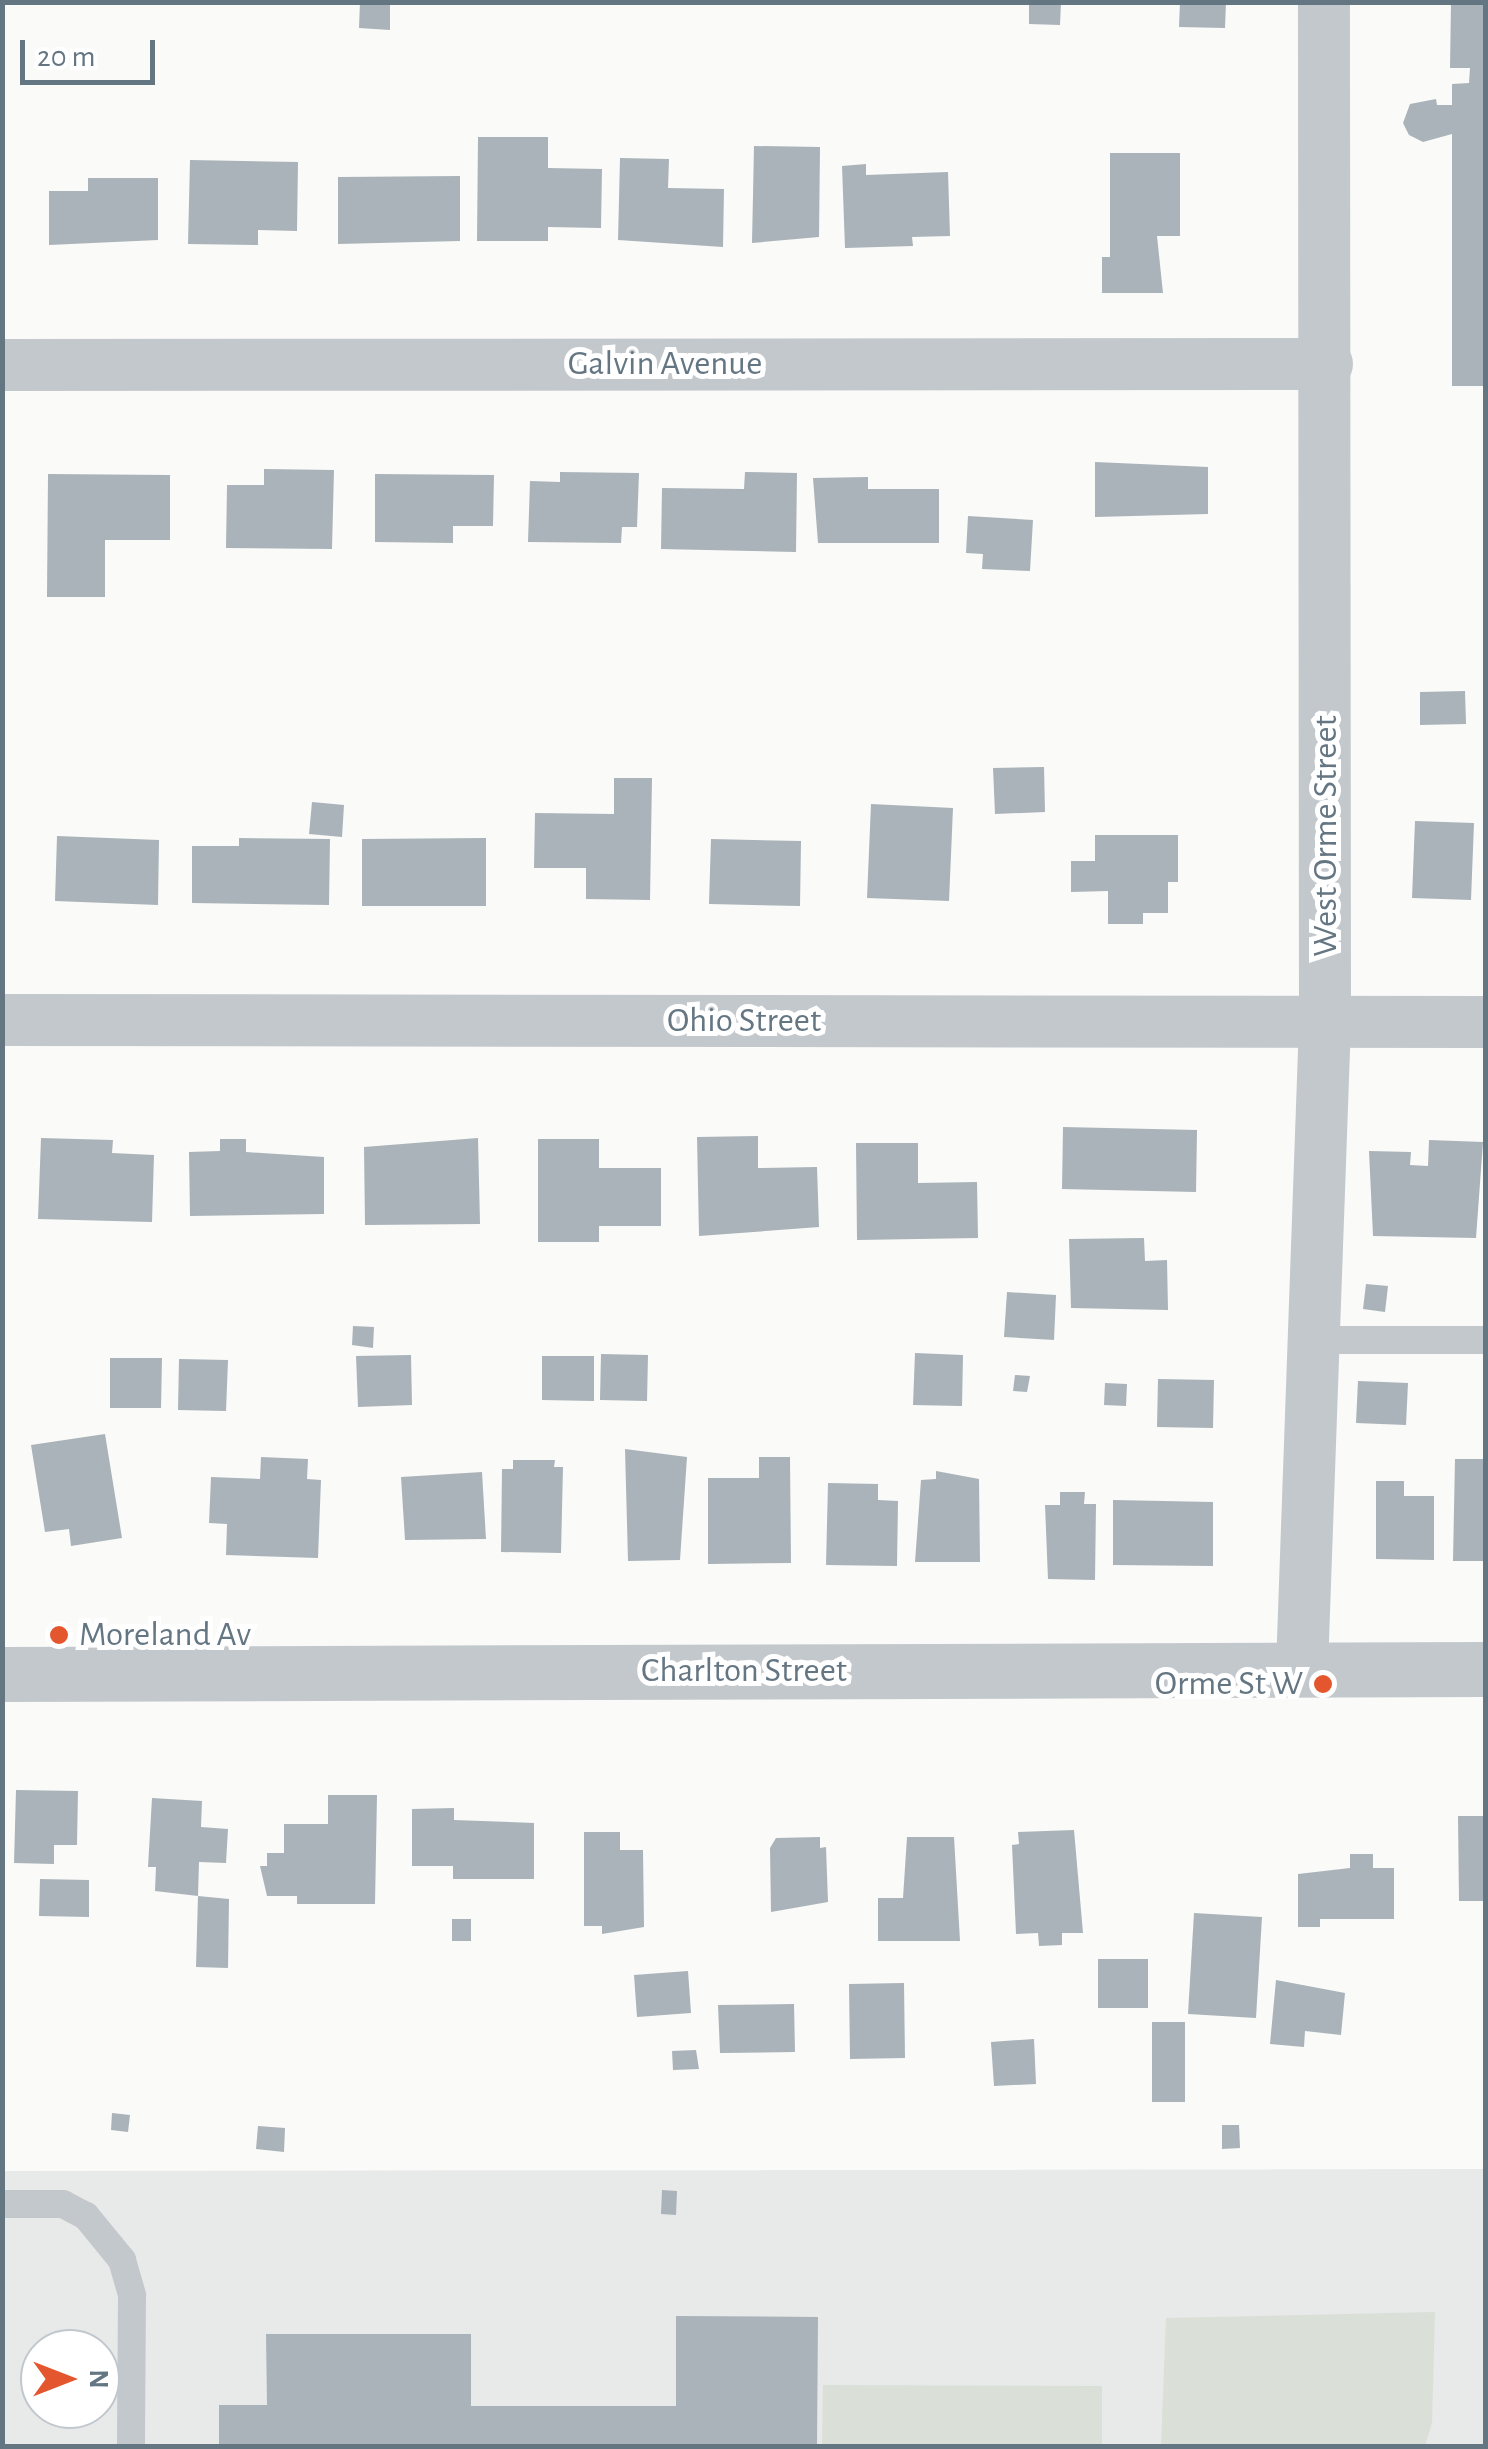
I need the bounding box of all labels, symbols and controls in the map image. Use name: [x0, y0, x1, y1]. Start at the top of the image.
scale bar: [25, 20, 160, 82]
text: 20 m: [37, 42, 95, 72]
street label: Galvin Avenue: [568, 343, 762, 385]
street label: West Orme Street: [1305, 715, 1347, 957]
street label: Ohio Street: [667, 1000, 821, 1042]
place label: Moreland Av: [79, 1614, 251, 1656]
marker: Moreland Av: [48, 1624, 70, 1646]
street label: Charlton Street: [641, 1650, 847, 1692]
place label: Orme St W: [1155, 1663, 1303, 1705]
marker: Orme St W: [1312, 1673, 1334, 1695]
north arrow: [20, 2329, 120, 2429]
text: N: [84, 2369, 112, 2389]

